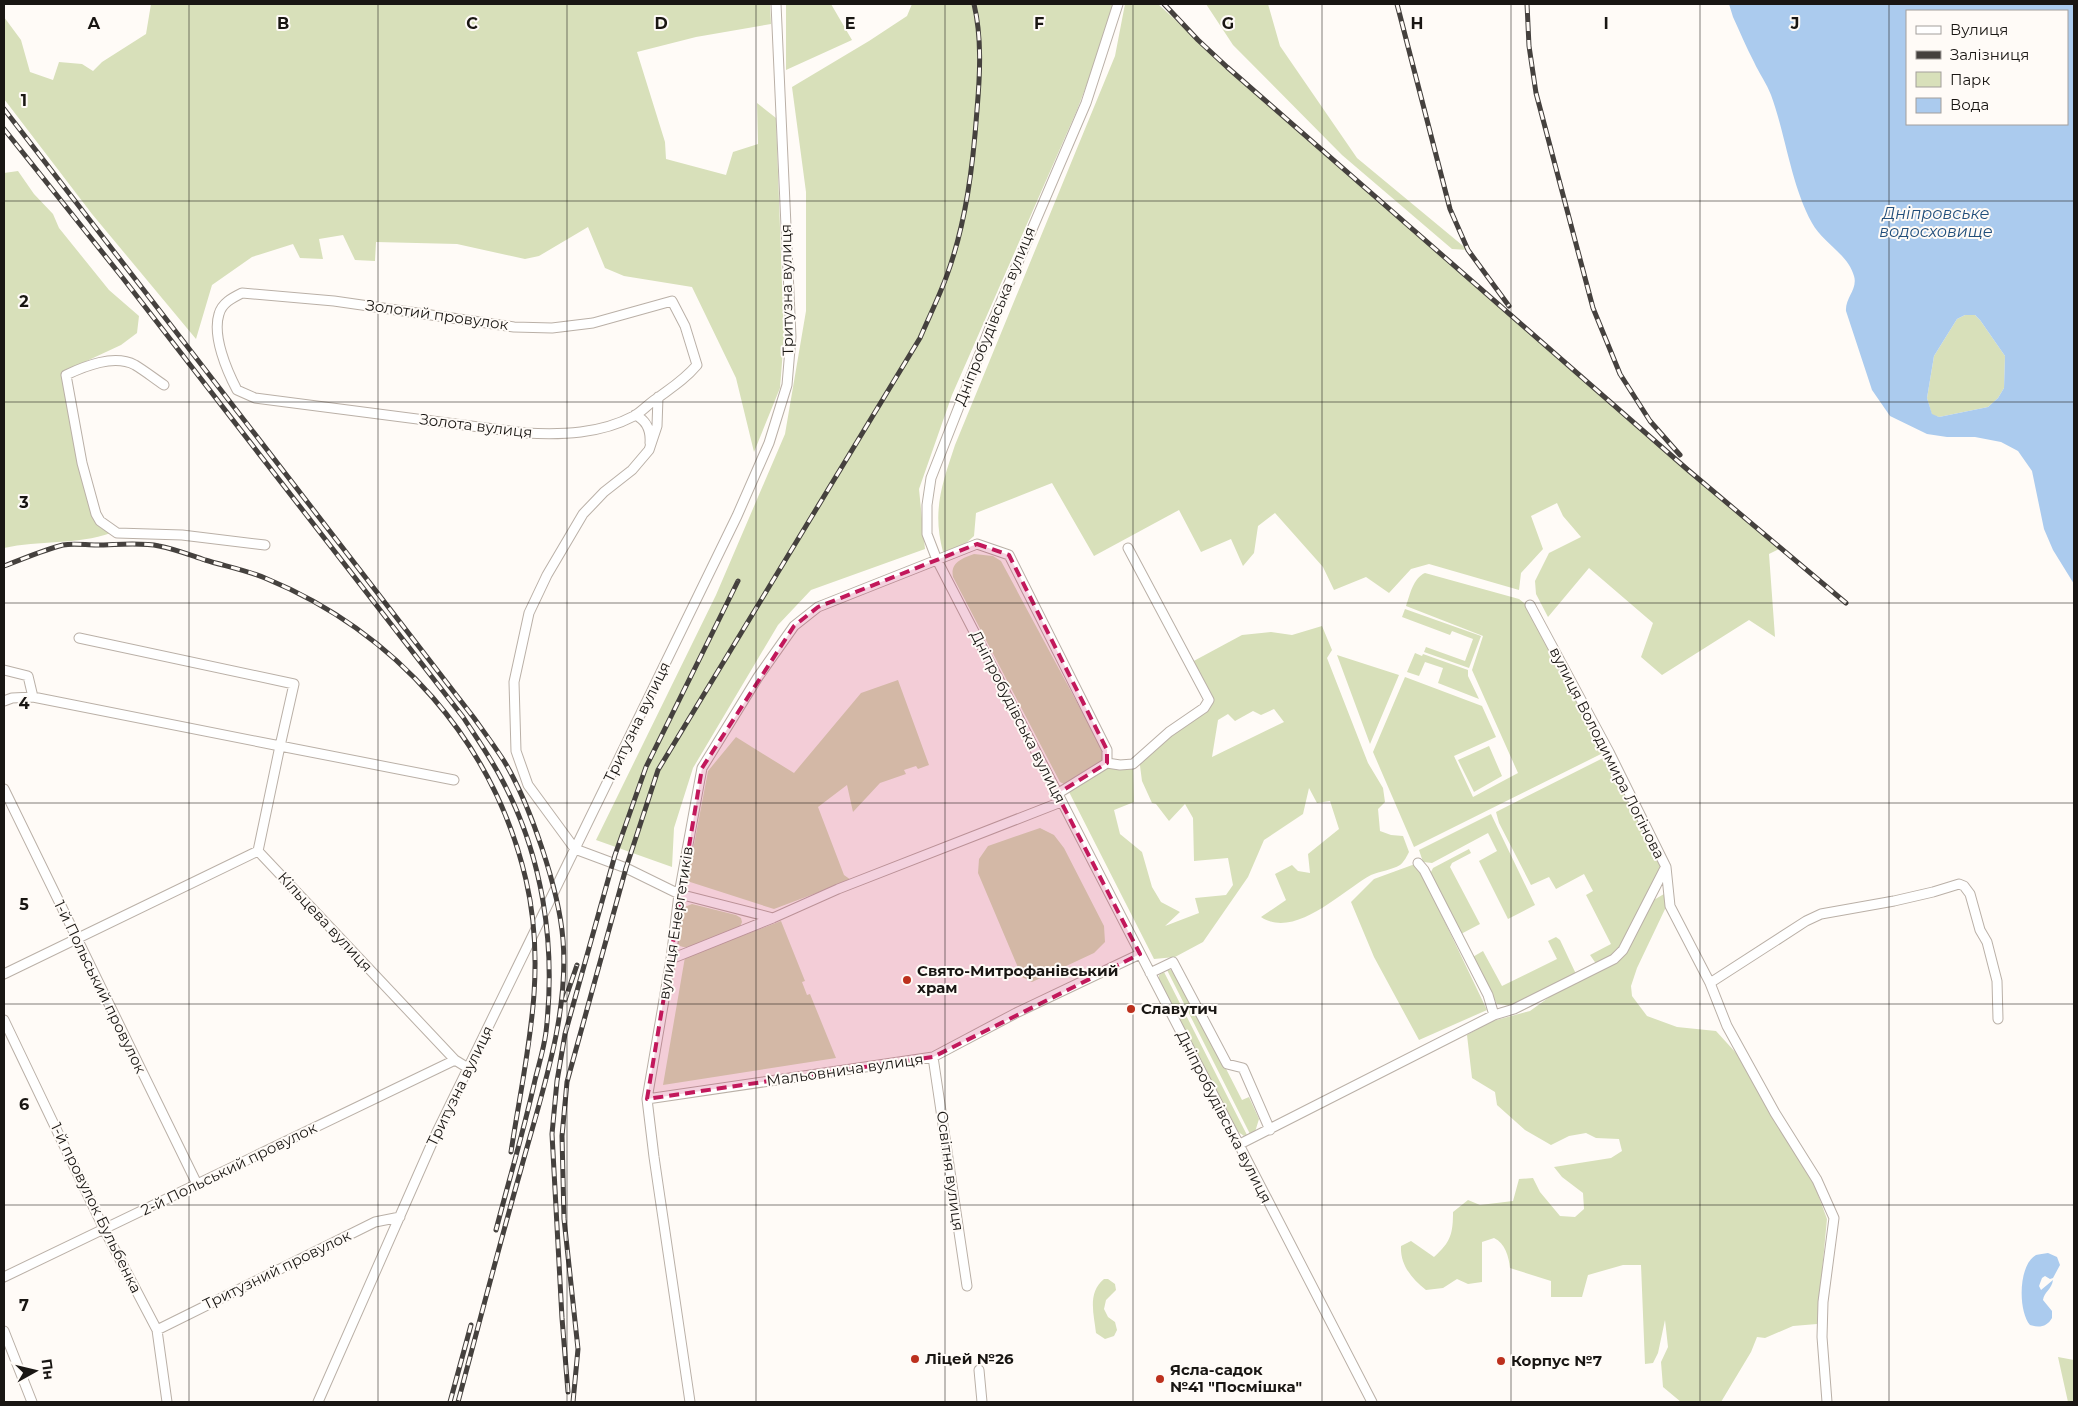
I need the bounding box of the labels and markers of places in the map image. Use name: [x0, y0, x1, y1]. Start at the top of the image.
place label: Свято-Митрофанівський храм: [917, 961, 1118, 997]
marker: Свято-Митрофанівський храм: [901, 974, 913, 986]
place label: Славутич: [1141, 999, 1217, 1018]
marker: Славутич: [1125, 1003, 1137, 1015]
place label: Ліцей №26: [925, 1349, 1014, 1368]
place label: Корпус №7: [1511, 1351, 1602, 1370]
marker: Ліцей №26: [909, 1353, 921, 1365]
marker: Корпус №7: [1495, 1355, 1507, 1367]
place label: Ясла-садок №41 "Посмішка": [1170, 1360, 1302, 1396]
marker: Ясла-садок №41 "Посмішка": [1154, 1373, 1166, 1385]

